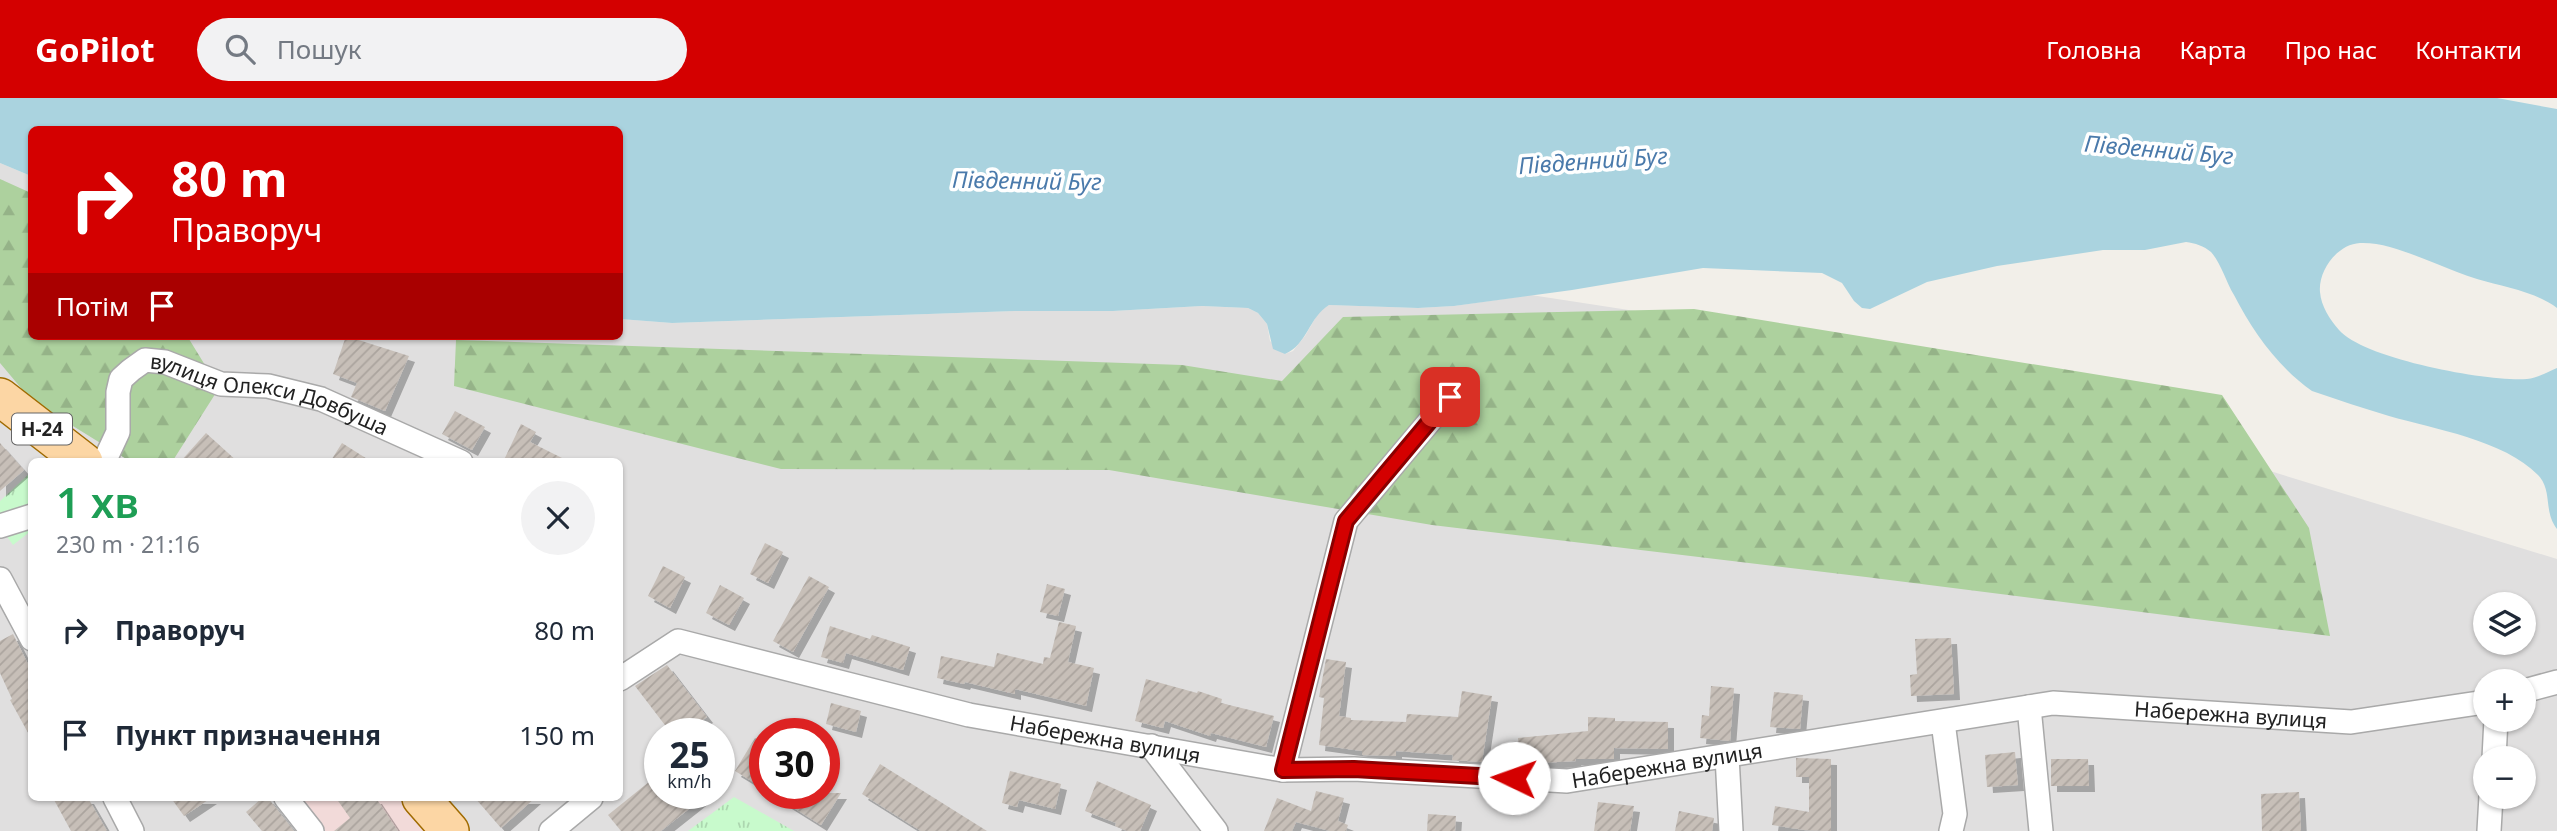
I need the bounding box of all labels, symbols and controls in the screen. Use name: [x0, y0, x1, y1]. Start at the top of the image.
search box: [197, 18, 687, 81]
text: GoPilot: [35, 27, 155, 72]
icon: search: [221, 30, 259, 68]
text: Пошук: [277, 31, 361, 67]
text: Головна: [2046, 33, 2142, 66]
text: Карта: [2180, 33, 2247, 66]
text: Про нас: [2285, 33, 2377, 66]
text: Контакти: [2415, 33, 2522, 66]
water label: Південний Буг: [2083, 127, 2235, 171]
water label: Південний Буг: [1517, 139, 1669, 181]
text: 80 m: [171, 145, 288, 211]
icon: right: [56, 154, 147, 245]
water label: Південний Буг: [952, 163, 1102, 197]
text: Праворуч: [171, 208, 322, 251]
icon: arrive: [143, 287, 181, 325]
text: Потім: [56, 288, 129, 324]
street label: вулиця Олекси Довбуша: [149, 347, 393, 442]
pin: [1420, 367, 1480, 427]
icon: arrive: [1431, 378, 1469, 416]
road number: Н-24: [12, 414, 72, 444]
text: 1 хв: [56, 473, 139, 530]
button: close: [521, 481, 595, 555]
text: 230 m · 21:16: [56, 528, 200, 560]
map controls: [2473, 592, 2536, 809]
button: layers: [2473, 592, 2536, 655]
icon: right: [56, 611, 94, 649]
text: Праворуч: [115, 612, 246, 648]
text: 80 m: [534, 612, 595, 648]
button: +: [2473, 669, 2536, 732]
street label: Набережна вулиця: [2133, 694, 2328, 734]
street label: Набережна вулиця: [1008, 708, 1203, 769]
icon: arrive: [56, 716, 94, 754]
text: Пункт призначення: [115, 717, 381, 753]
text: 150 m: [519, 717, 595, 753]
speed limit sign: 30: [749, 718, 840, 809]
text: 25: [669, 731, 710, 778]
street label: Набережна вулиця: [1569, 736, 1765, 794]
position arrow: [1477, 741, 1551, 815]
button: −: [2473, 746, 2536, 809]
text: km/h: [667, 769, 712, 793]

